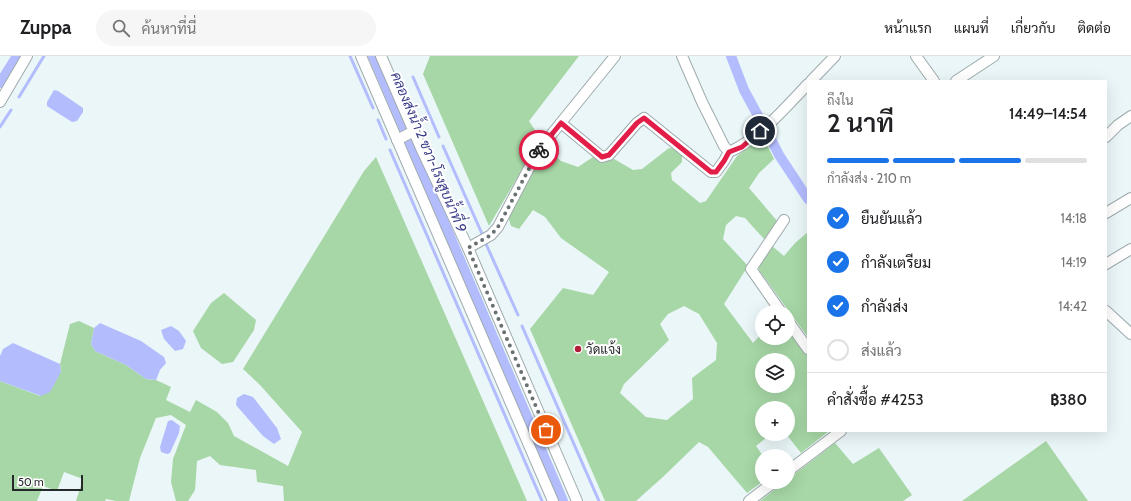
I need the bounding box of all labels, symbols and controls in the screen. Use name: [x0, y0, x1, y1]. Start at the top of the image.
search box: [96, 10, 376, 46]
text: Zuppa: [20, 16, 72, 39]
icon: search: [110, 17, 132, 39]
text: หน้าแรก: [884, 19, 932, 37]
text: แผนที่: [954, 19, 989, 37]
text: เกี่ยวกับ: [1011, 19, 1055, 37]
text: ติดต่อ: [1077, 19, 1111, 37]
text: ค้นหาที่นี่: [142, 20, 196, 38]
water label: คลองส่งน้ำ 2 ขวา-โรงสูบน้ำที่ 9: [386, 68, 474, 236]
text: ถึงใน: [827, 92, 854, 108]
text: 14:49–14:54: [1009, 105, 1087, 123]
text: 2 นาที: [827, 107, 894, 139]
pin: [743, 114, 777, 148]
icon: home: [749, 120, 771, 142]
courier: [519, 130, 559, 170]
icon: bike: [528, 139, 550, 161]
text: กำลังส่ง · 210 m: [827, 170, 911, 186]
icon: check: [827, 207, 849, 229]
text: ยืนยันแล้ว: [861, 210, 922, 228]
text: 14:18: [1060, 210, 1087, 226]
icon: check: [827, 251, 849, 273]
text: กำลังเตรียม: [861, 254, 931, 272]
text: 14:19: [1061, 254, 1087, 270]
icon: check: [827, 295, 849, 317]
text: กำลังส่ง: [861, 298, 908, 316]
text: 14:42: [1058, 298, 1087, 314]
map controls: [755, 305, 795, 489]
button: locate: [755, 305, 795, 345]
place label: วัดแจ้ง: [586, 340, 621, 357]
text: ส่งแล้ว: [861, 342, 902, 360]
marker: วัดแจ้ง: [573, 344, 583, 354]
button: layers: [755, 353, 795, 393]
text: คำสั่งซื้อ #4253: [827, 391, 924, 409]
text: ฿380: [1050, 391, 1087, 409]
button: +: [755, 401, 795, 441]
pin: [529, 413, 563, 447]
icon: bag: [535, 419, 557, 441]
button: −: [755, 449, 795, 489]
scale bar: [12, 473, 83, 492]
text: 50 m: [18, 475, 44, 489]

